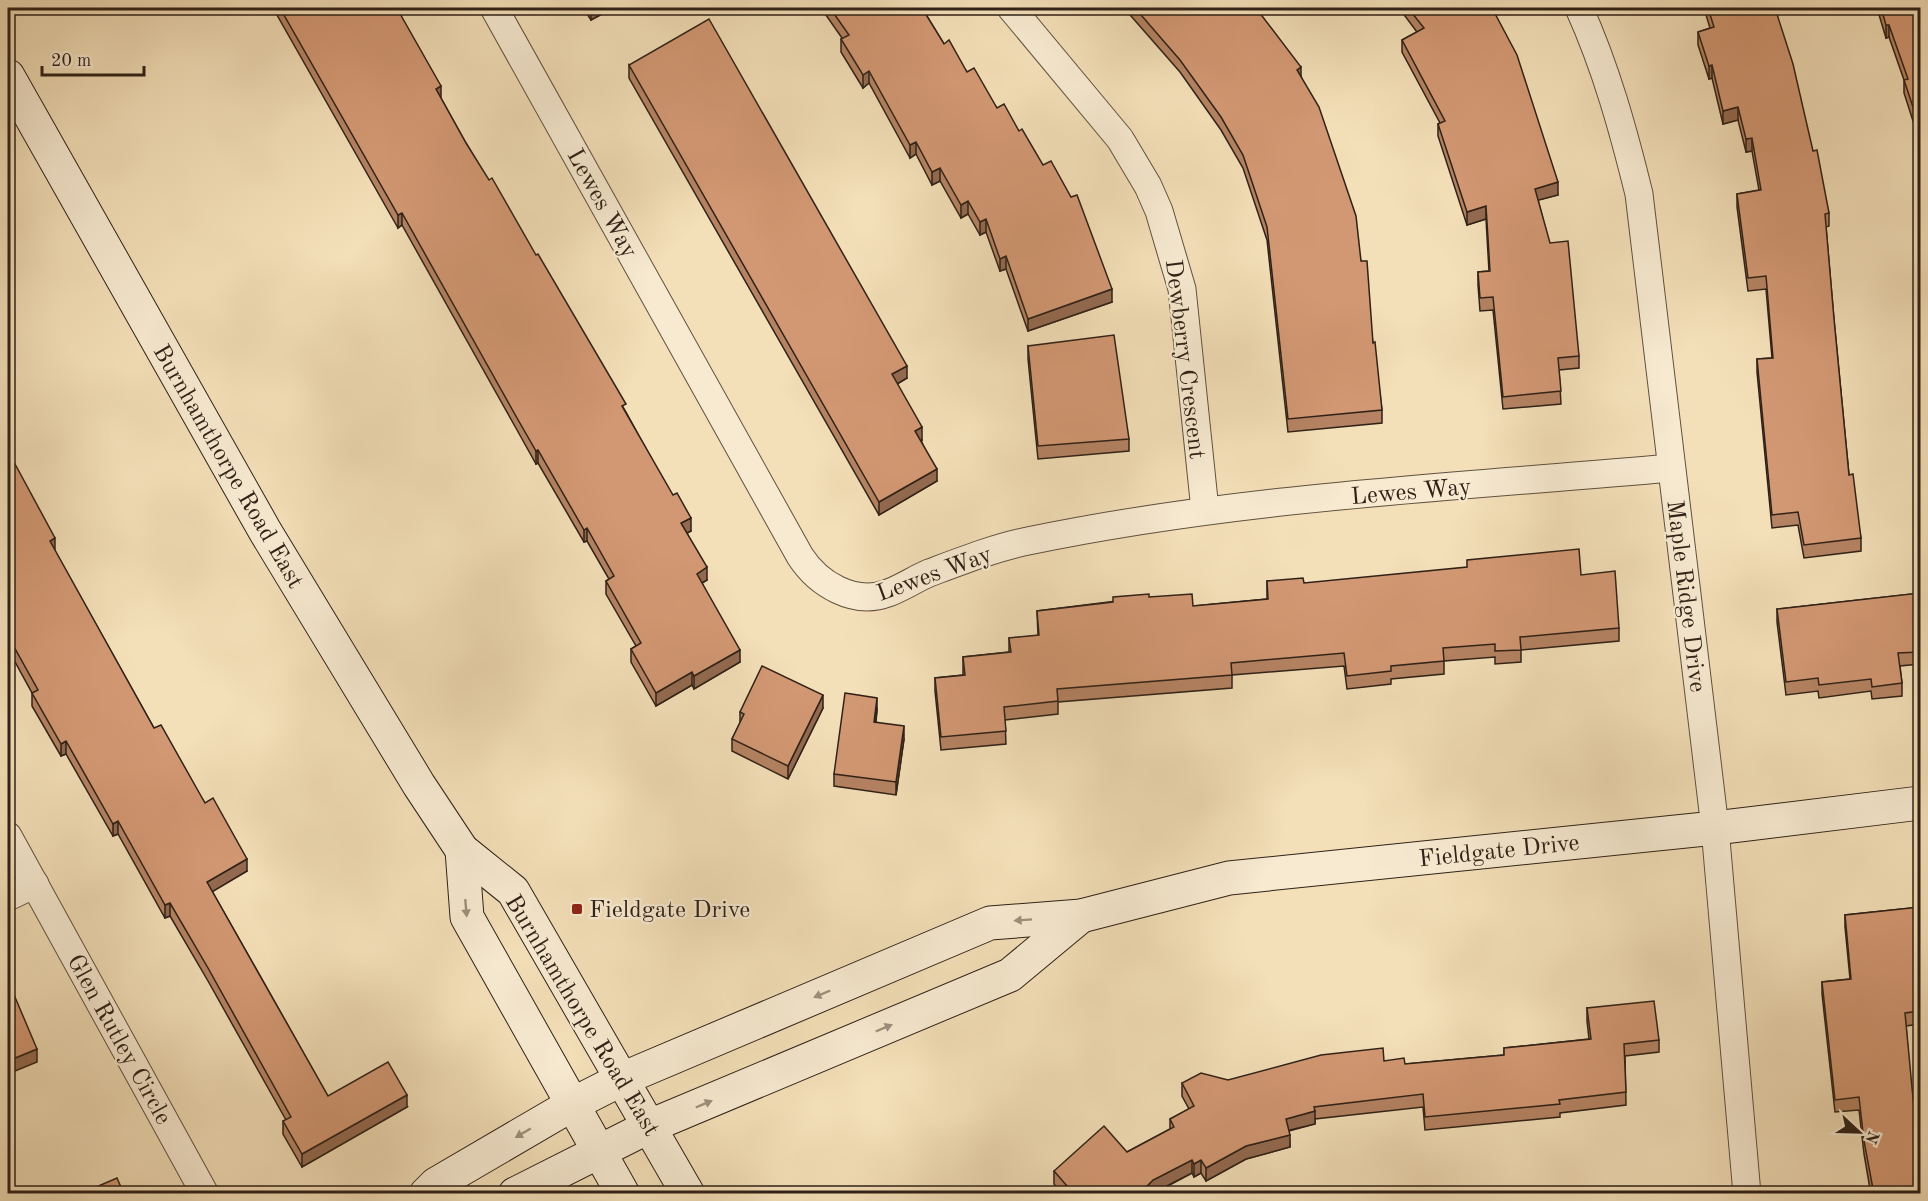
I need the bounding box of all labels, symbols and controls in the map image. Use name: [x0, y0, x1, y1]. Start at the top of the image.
scale bar: [42, 39, 144, 77]
text: 20 m: [51, 52, 91, 70]
street label: Lewes Way: [562, 145, 641, 263]
street label: Dewberry Crescent: [1160, 258, 1208, 460]
street label: Burnhamthorpe Road East: [148, 341, 307, 593]
street label: Lewes Way: [1350, 476, 1473, 510]
street label: Maple Ridge Drive: [1661, 499, 1709, 694]
street label: Lewes Way: [874, 543, 996, 607]
street label: Fieldgate Drive: [1418, 832, 1581, 872]
street label: Burnhamthorpe Road East: [500, 891, 663, 1141]
one-way arrow: [461, 899, 471, 918]
place label: Fieldgate Drive: [589, 899, 750, 923]
marker: Fieldgate Drive: [570, 902, 584, 916]
one-way arrow: [1013, 915, 1032, 925]
street label: Glen Rutley Circle: [62, 951, 175, 1129]
one-way arrow: [813, 990, 830, 999]
one-way arrow: [875, 1023, 893, 1032]
one-way arrow: [695, 1098, 713, 1108]
north arrow: [1829, 1102, 1889, 1162]
one-way arrow: [514, 1128, 531, 1138]
text: N: [1861, 1128, 1881, 1146]

